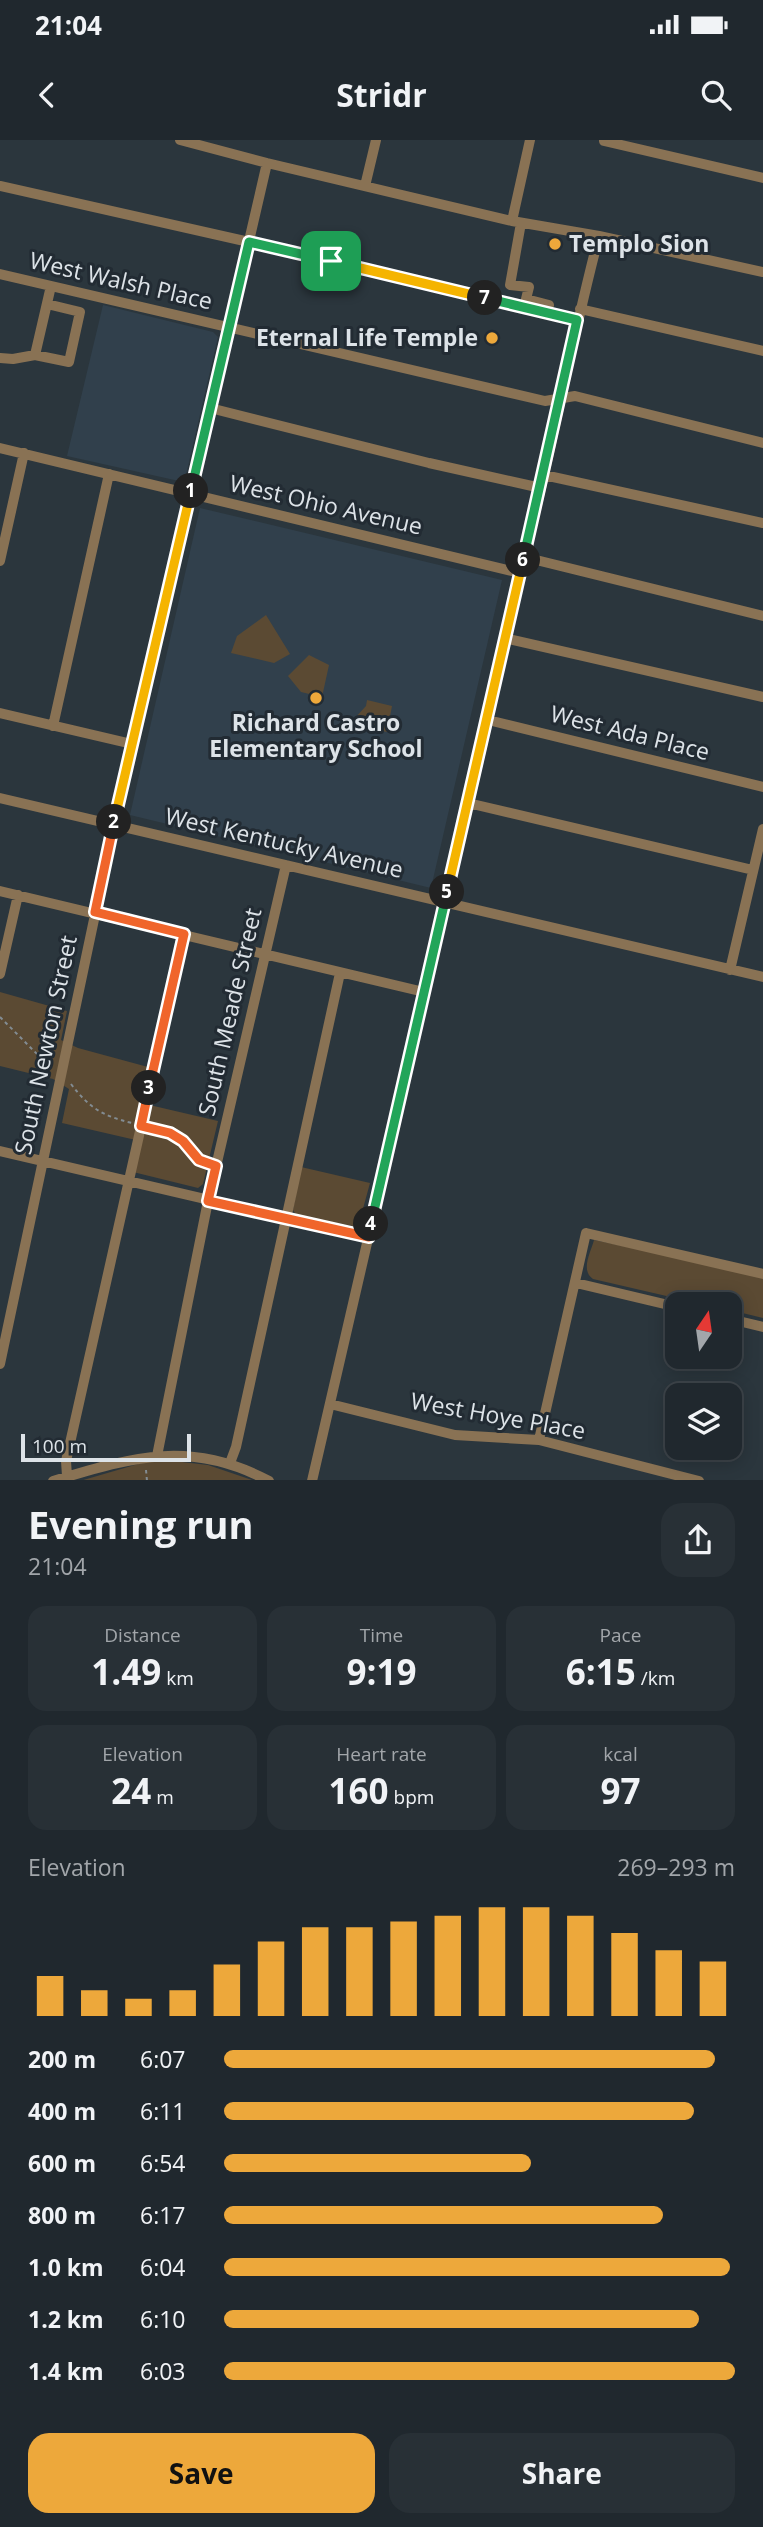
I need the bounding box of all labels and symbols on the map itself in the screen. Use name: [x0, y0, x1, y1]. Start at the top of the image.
place label: Templo Sion: [569, 227, 709, 259]
pin: [301, 231, 361, 291]
marker: Templo Sion: [547, 236, 563, 252]
street label: West Walsh Place: [27, 243, 216, 317]
pin: 7: [468, 280, 503, 316]
place label: Eternal Life Temple: [256, 321, 478, 353]
marker: Eternal Life Temple: [484, 330, 500, 346]
street label: West Ohio Avenue: [227, 466, 426, 542]
pin: 1: [174, 474, 208, 508]
pin: 6: [505, 542, 540, 578]
marker: Richard Castro Elementary School: [308, 690, 324, 706]
street label: West Ada Place: [547, 697, 713, 767]
place label: Richard Castro Elementary School: [209, 706, 423, 764]
street label: West Kentucky Avenue: [162, 799, 406, 885]
pin: 2: [96, 804, 132, 840]
pin: 5: [430, 874, 464, 910]
street label: South Meade Street: [190, 905, 269, 1119]
street label: South Newton Street: [6, 932, 84, 1157]
pin: 3: [132, 1070, 166, 1105]
pin: 4: [354, 1206, 388, 1242]
north arrow: [665, 1292, 742, 1368]
street label: West Hoye Place: [408, 1384, 588, 1446]
scale bar: [21, 1432, 191, 1463]

